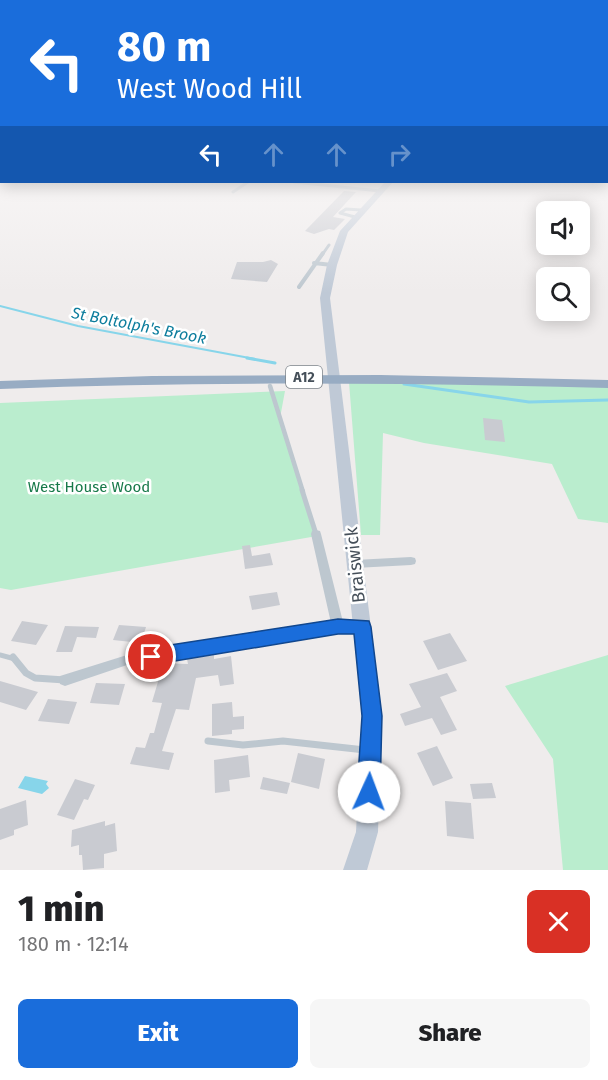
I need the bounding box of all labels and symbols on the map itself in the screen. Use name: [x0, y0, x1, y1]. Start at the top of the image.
water label: St Boltolph's Brook: [69, 303, 208, 348]
road number: A12: [286, 366, 322, 388]
park label: West House Wood: [28, 478, 150, 496]
street label: Braiswick: [340, 525, 370, 604]
pin: [125, 631, 176, 682]
position arrow: [337, 760, 401, 824]

